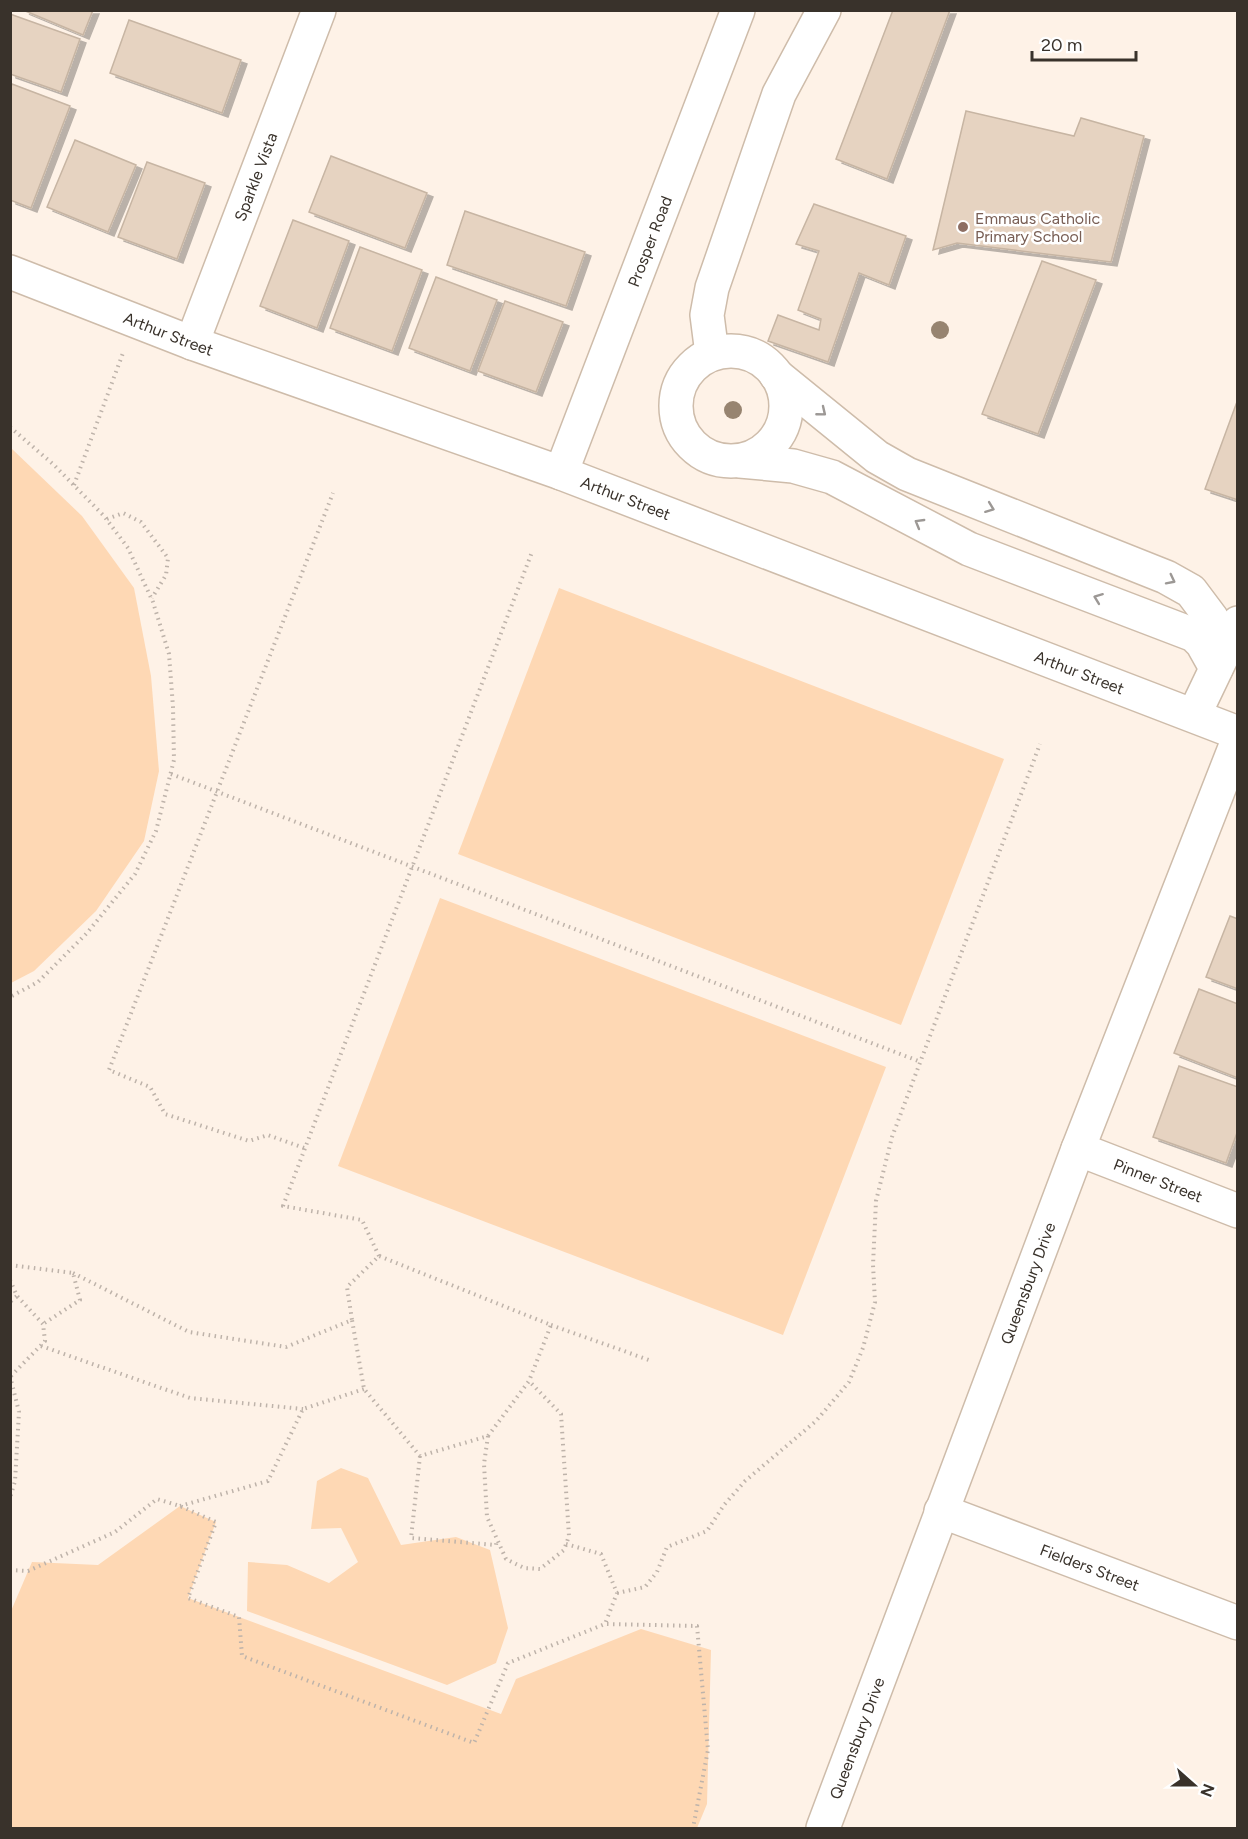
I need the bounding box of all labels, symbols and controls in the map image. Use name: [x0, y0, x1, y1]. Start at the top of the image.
scale bar: [1032, 24, 1136, 62]
text: 20 m: [1041, 34, 1082, 56]
street label: Sparkle Vista: [230, 130, 281, 224]
street label: Prosper Road: [624, 193, 676, 290]
place label: Emmaus Catholic Primary School: [975, 209, 1100, 246]
marker: Emmaus Catholic Primary School: [956, 220, 970, 234]
street label: Arthur Street: [121, 308, 216, 360]
one-way arrow: [815, 405, 826, 416]
street label: Arthur Street: [578, 473, 673, 524]
one-way arrow: [983, 501, 994, 513]
one-way arrow: [914, 519, 925, 531]
one-way arrow: [1164, 573, 1175, 584]
one-way arrow: [1093, 593, 1104, 606]
street label: Arthur Street: [1032, 647, 1127, 698]
street label: Pinner Street: [1111, 1155, 1205, 1206]
street label: Queensbury Drive: [997, 1220, 1060, 1347]
street label: Fielders Street: [1037, 1540, 1142, 1595]
street label: Queensbury Drive: [826, 1675, 889, 1802]
north arrow: [1164, 1755, 1224, 1815]
text: N: [1196, 1781, 1219, 1799]

